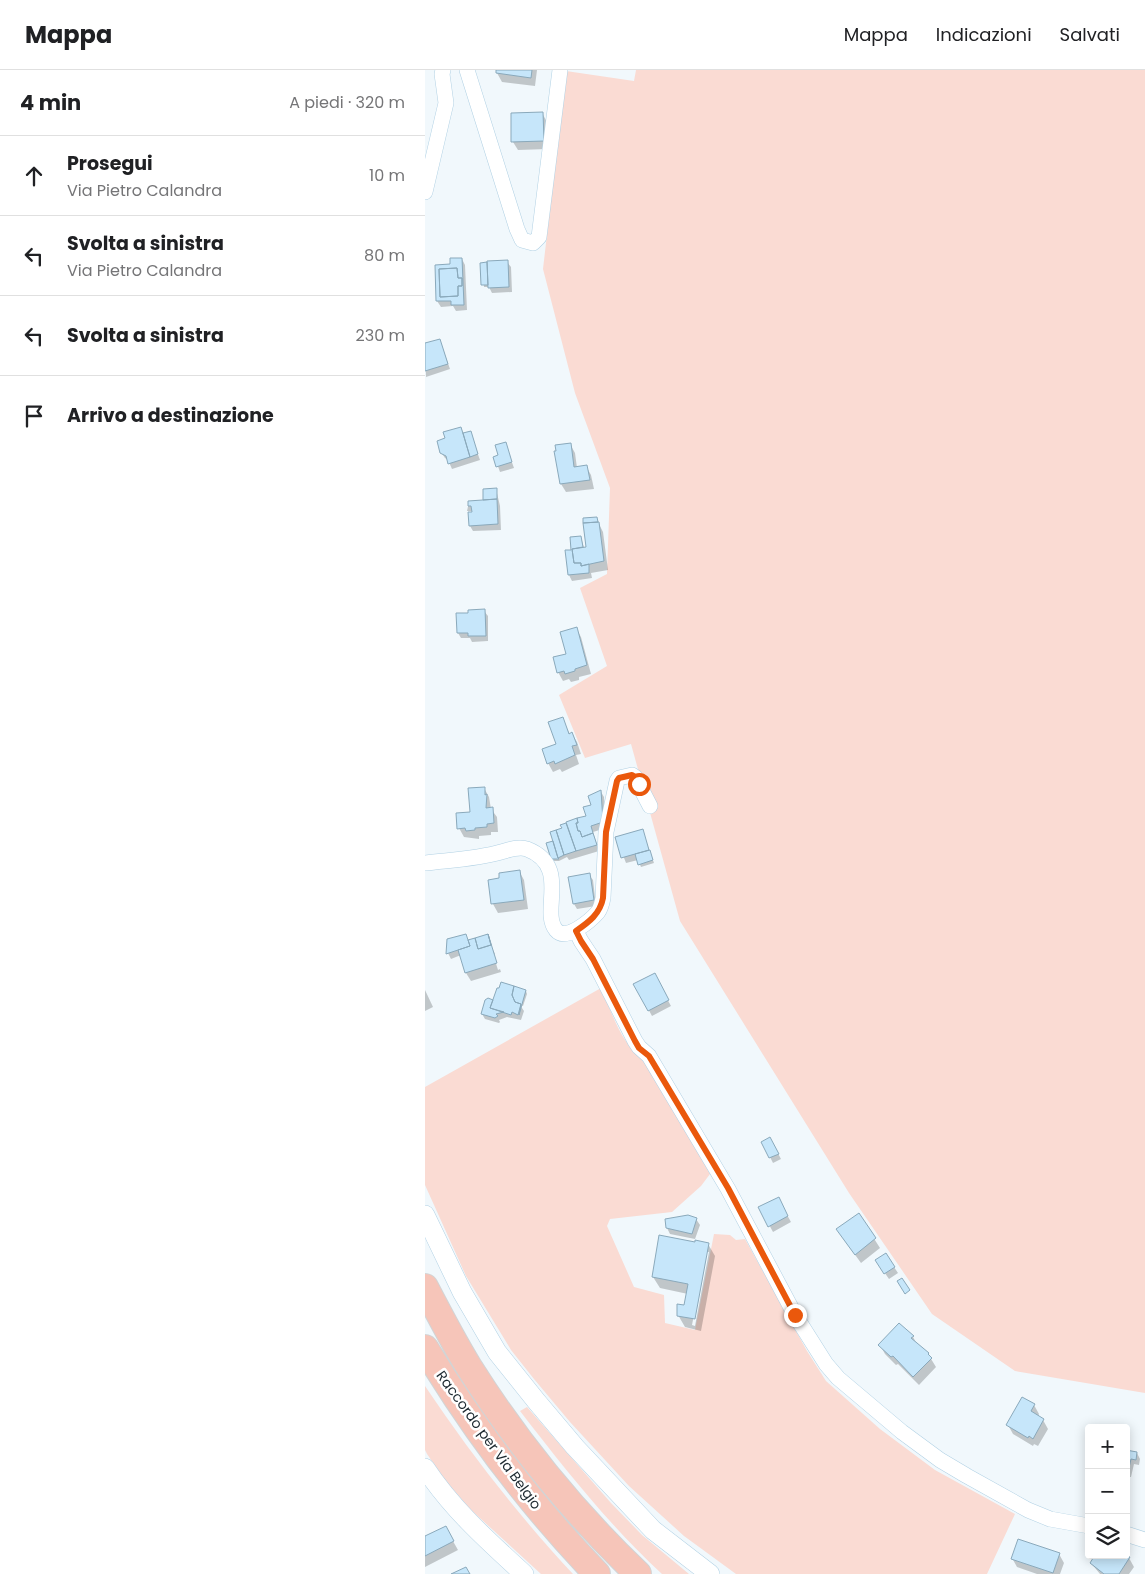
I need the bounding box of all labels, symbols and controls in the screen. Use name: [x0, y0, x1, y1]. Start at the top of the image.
text: Mappa: [25, 18, 112, 51]
text: Mappa: [844, 22, 908, 47]
text: Indicazioni: [936, 22, 1032, 47]
text: Salvati: [1060, 22, 1120, 47]
text: 4 min: [20, 88, 81, 117]
text: A piedi · 320 m: [289, 91, 405, 114]
text: Prosegui: [67, 150, 153, 177]
icon: ahead: [20, 162, 48, 190]
text: 10 m: [369, 164, 405, 187]
text: Via Pietro Calandra: [67, 179, 222, 202]
text: Svolta a sinistra: [67, 230, 224, 257]
icon: left: [20, 242, 48, 270]
text: 80 m: [364, 244, 405, 267]
text: Via Pietro Calandra: [67, 259, 222, 282]
icon: left: [20, 322, 48, 350]
text: Svolta a sinistra: [67, 322, 224, 349]
text: 230 m: [356, 324, 405, 347]
icon: arrive: [20, 402, 48, 430]
text: Arrivo a destinazione: [67, 402, 274, 429]
route start: [628, 773, 651, 796]
route end: [784, 1304, 807, 1327]
street label: Raccordo per Via Belgio: [432, 1367, 546, 1514]
map controls: [1085, 1424, 1130, 1559]
button: +: [1085, 1424, 1130, 1469]
button: −: [1085, 1469, 1130, 1514]
button: layers: [1085, 1514, 1130, 1559]

